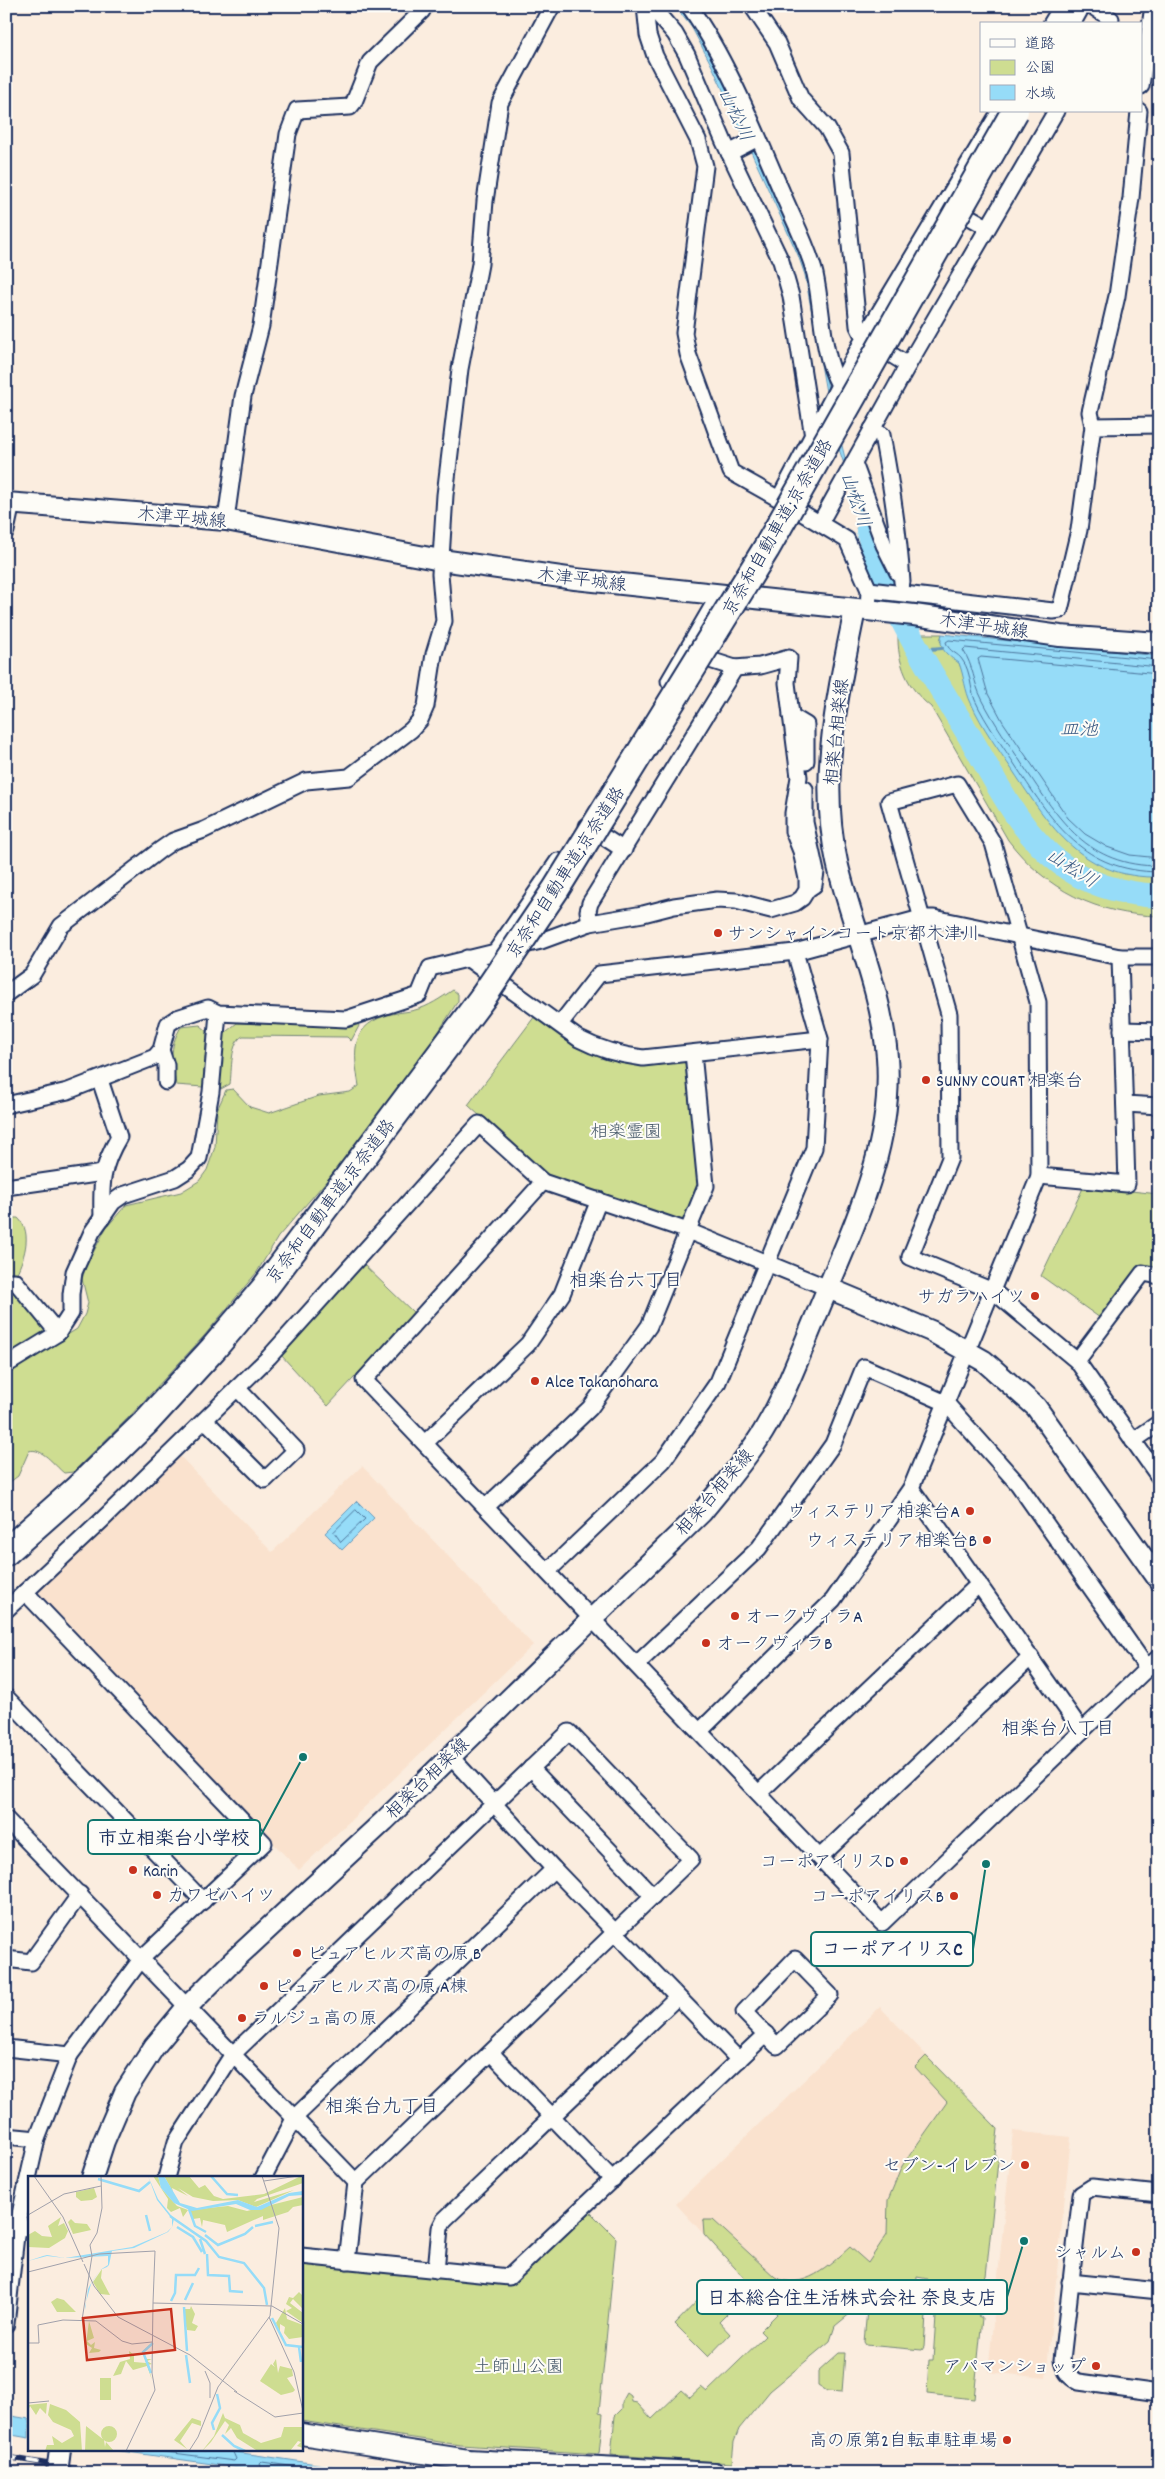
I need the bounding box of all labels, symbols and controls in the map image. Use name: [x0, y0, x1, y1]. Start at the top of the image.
legend: [980, 22, 1142, 112]
text: 道路: [1025, 34, 1055, 56]
text: 公園: [1025, 58, 1055, 80]
water label: 山松川: [710, 84, 758, 147]
text: 水域: [1025, 84, 1055, 106]
street label: 京奈和自動車道;京奈道路: [718, 435, 840, 621]
water label: 山松川: [832, 469, 876, 531]
street label: 木津平城線: [136, 503, 228, 536]
street label: 木津平城線: [536, 564, 628, 599]
street label: 木津平城線: [937, 609, 1030, 646]
street label: 相楽台相楽線: [820, 677, 857, 787]
water label: 皿池: [1060, 718, 1099, 745]
street label: 京奈和自動車道;京奈道路: [502, 782, 632, 964]
water label: 山松川: [1040, 843, 1102, 897]
place label: サンシャインコート京都木津川: [728, 923, 980, 948]
marker: サンシャインコート京都木津川: [712, 927, 724, 939]
place label: SUNNY COURT 相楽台: [936, 1070, 1083, 1095]
marker: SUNNY COURT 相楽台: [920, 1074, 932, 1086]
street label: 京奈和自動車道;京奈道路: [262, 1115, 402, 1290]
park label: 相楽霊園: [590, 1121, 662, 1146]
district label: 相楽台六丁目: [569, 1269, 683, 1296]
place label: サガラハイツ: [918, 1286, 1025, 1311]
marker: サガラハイツ: [1029, 1290, 1041, 1302]
place label: Alce Takanohara: [545, 1371, 659, 1396]
marker: Alce Takanohara: [529, 1375, 541, 1387]
street label: 相楽台相楽線: [671, 1445, 761, 1543]
place label: ウィステリア相楽台A: [787, 1501, 960, 1526]
marker: ウィステリア相楽台A: [964, 1505, 976, 1517]
place label: ウィステリア相楽台B: [805, 1530, 977, 1555]
marker: ウィステリア相楽台B: [981, 1534, 993, 1546]
place label: オークヴィラA: [745, 1606, 863, 1631]
marker: オークヴィラA: [729, 1610, 741, 1622]
place label: オークヴィラB: [716, 1633, 833, 1658]
marker: オークヴィラB: [700, 1637, 712, 1649]
district label: 相楽台八丁目: [1001, 1717, 1115, 1744]
street label: 相楽台相楽線: [381, 1733, 476, 1826]
callout: 市立相楽台小学校: [88, 1820, 260, 1854]
text: 市立相楽台小学校: [98, 1827, 250, 1854]
place label: コーポアイリスD: [760, 1851, 894, 1876]
marker: コーポアイリスD: [898, 1855, 910, 1867]
place label: Karin: [143, 1860, 178, 1885]
marker: Karin: [127, 1864, 139, 1876]
place label: カワゼハイツ: [167, 1885, 275, 1910]
place label: コーポアイリスB: [811, 1886, 944, 1911]
marker: カワゼハイツ: [151, 1889, 163, 1901]
marker: コーポアイリスB: [948, 1890, 960, 1902]
callout: コーポアイリスC: [811, 1932, 973, 1966]
text: コーポアイリスC: [821, 1938, 963, 1965]
place label: ピュアヒルズ高の原 B: [307, 1943, 481, 1968]
marker: ピュアヒルズ高の原 B: [291, 1947, 303, 1959]
place label: ピュアヒルズ高の原 A棟: [274, 1976, 468, 2001]
marker: ピュアヒルズ高の原 A棟: [258, 1980, 270, 1992]
place label: ラルジュ高の原: [252, 2008, 377, 2033]
marker: ラルジュ高の原: [236, 2012, 248, 2024]
district label: 相楽台九丁目: [325, 2095, 439, 2122]
place label: セブン-イレブン: [883, 2155, 1015, 2180]
marker: セブン-イレブン: [1019, 2159, 1031, 2171]
inset map: [28, 2176, 302, 2452]
place label: シャルム: [1054, 2242, 1126, 2267]
marker: シャルム: [1130, 2246, 1142, 2258]
callout: 日本総合住生活株式会社 奈良支店: [697, 2280, 1007, 2314]
text: 日本総合住生活株式会社 奈良支店: [707, 2287, 997, 2314]
park label: 土師山公園: [474, 2356, 564, 2381]
place label: アパマンショップ: [944, 2356, 1086, 2381]
marker: アパマンショップ: [1090, 2360, 1102, 2372]
place label: 高の原第2自転車駐車場: [809, 2430, 997, 2455]
marker: 高の原第2自転車駐車場: [1001, 2434, 1013, 2446]

